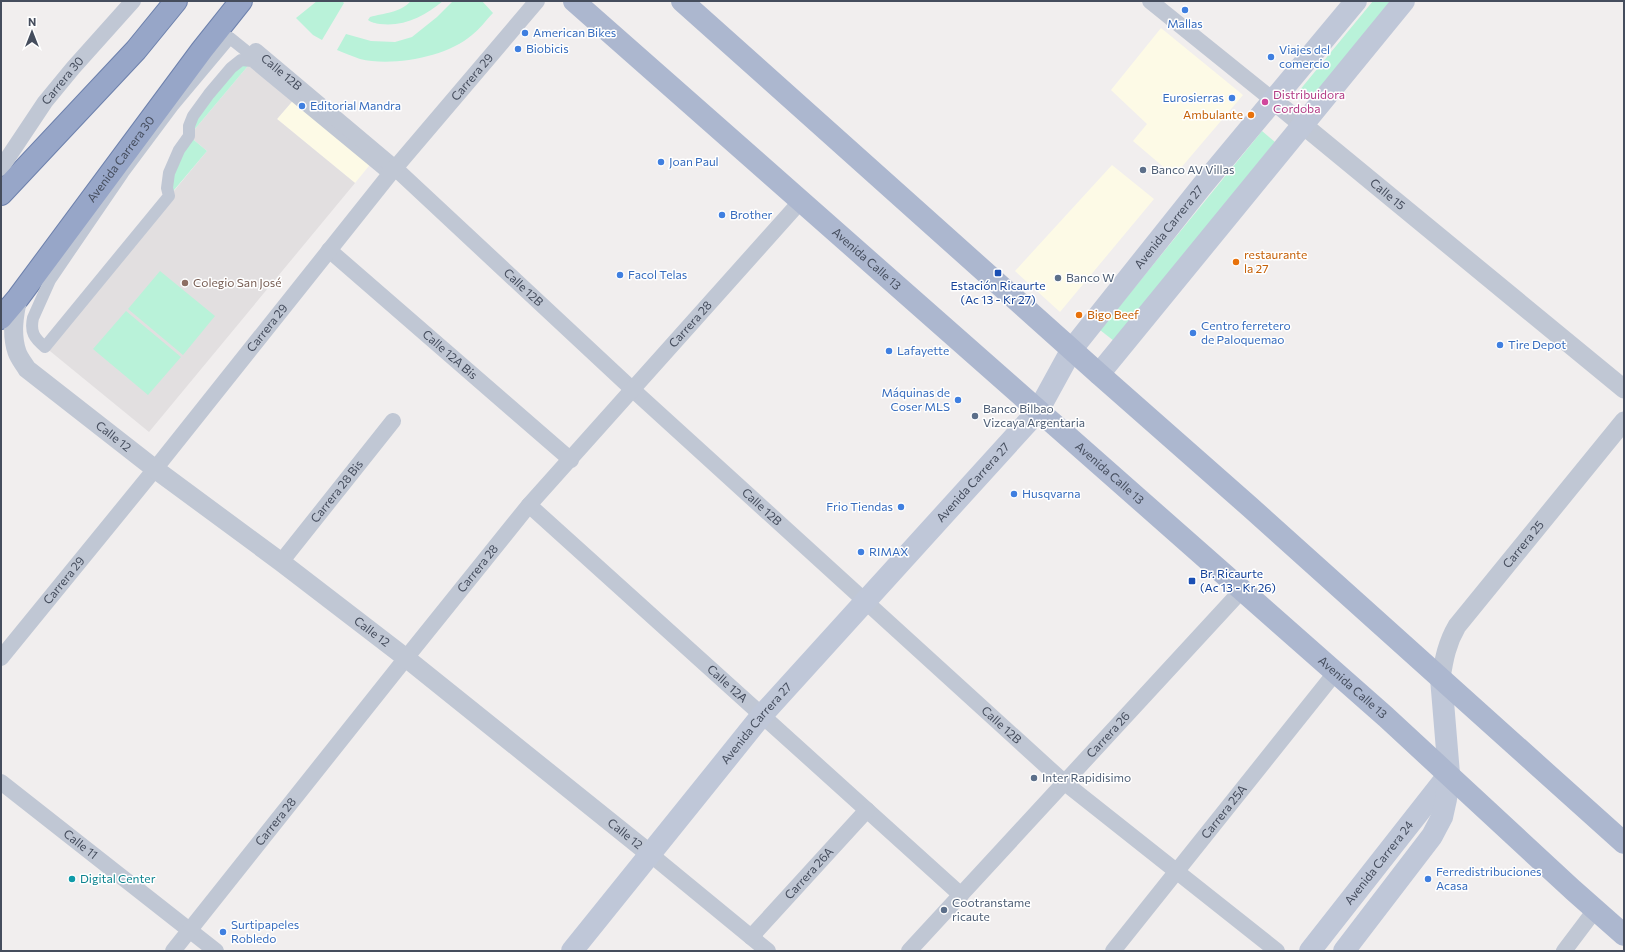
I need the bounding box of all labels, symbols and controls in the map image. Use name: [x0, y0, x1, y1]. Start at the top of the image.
marker: Mallas: [1180, 5, 1190, 15]
north arrow: [12, 12, 52, 52]
text: N: [28, 15, 36, 28]
place label: Mallas: [1167, 16, 1203, 30]
place label: American Bikes: [533, 25, 616, 39]
marker: American Bikes: [520, 28, 530, 38]
place label: Biobicis: [526, 41, 569, 55]
place label: Viajes del comercio: [1279, 42, 1330, 70]
marker: Biobicis: [513, 44, 523, 54]
street label: Calle 12B: [259, 50, 305, 93]
street label: Carrera 29: [448, 50, 495, 103]
marker: Viajes del comercio: [1266, 52, 1276, 62]
street label: Carrera 30: [38, 53, 86, 107]
place label: Distribuidora Cordoba: [1273, 87, 1345, 115]
place label: Eurosierras: [1162, 90, 1224, 104]
marker: Eurosierras: [1227, 93, 1237, 103]
marker: Distribuidora Cordoba: [1260, 97, 1270, 107]
place label: Editorial Mandra: [310, 98, 401, 112]
marker: Editorial Mandra: [297, 101, 307, 111]
place label: Ambulante: [1183, 107, 1243, 121]
marker: Ambulante: [1246, 110, 1256, 120]
street label: Avenida Carrera 30: [84, 113, 157, 205]
place label: Joan Paul: [669, 154, 719, 169]
marker: Joan Paul: [656, 157, 666, 167]
place label: Banco AV Villas: [1151, 162, 1234, 176]
marker: Banco AV Villas: [1138, 165, 1148, 175]
street label: Calle 15: [1368, 175, 1409, 212]
street label: Avenida Carrera 27: [1131, 182, 1206, 271]
place label: Brother: [730, 207, 773, 221]
marker: Brother: [717, 210, 727, 220]
street label: Avenida Calle 13: [830, 224, 905, 292]
place label: restaurante la 27: [1244, 247, 1307, 275]
marker: restaurante la 27: [1231, 257, 1241, 267]
street label: Calle 12B: [501, 265, 547, 309]
place label: Facol Telas: [628, 267, 687, 281]
marker: Estación Ricaurte (Ac 13 - Kr 27): [993, 268, 1003, 278]
marker: Facol Telas: [615, 270, 625, 280]
place label: Banco W: [1066, 270, 1115, 284]
marker: Banco W: [1053, 273, 1063, 283]
place label: Colegio San José: [193, 275, 282, 290]
marker: Colegio San José: [180, 278, 190, 288]
place label: Estación Ricaurte (Ac 13 - Kr 27): [950, 278, 1046, 306]
street label: Carrera 28: [665, 298, 714, 350]
street label: Carrera 29: [243, 301, 290, 354]
place label: Bigo Beef: [1087, 307, 1139, 321]
marker: Bigo Beef: [1074, 310, 1084, 320]
place label: Centro ferretero de Paloquemao: [1201, 318, 1291, 346]
street label: Calle 12A Bis: [420, 327, 481, 382]
marker: Centro ferretero de Paloquemao: [1188, 328, 1198, 338]
place label: Tire Depot: [1508, 337, 1566, 351]
marker: Tire Depot: [1495, 340, 1505, 350]
place label: Lafayette: [897, 343, 949, 357]
marker: Lafayette: [884, 346, 894, 356]
place label: Máquinas de Coser MLS: [881, 385, 950, 413]
marker: Máquinas de Coser MLS: [953, 395, 963, 405]
place label: Banco Bilbao Vizcaya Argentaria: [983, 401, 1085, 429]
marker: Banco Bilbao Vizcaya Argentaria: [970, 411, 980, 421]
street label: Calle 12: [93, 417, 135, 454]
street label: Avenida Calle 13: [1073, 438, 1148, 507]
street label: Avenida Carrera 27: [933, 439, 1012, 524]
street label: Carrera 28 Bis: [307, 457, 365, 525]
street label: Calle 12B: [740, 485, 785, 528]
place label: Husqvarna: [1022, 486, 1080, 500]
marker: Husqvarna: [1009, 489, 1019, 499]
place label: Frio Tiendas: [826, 499, 893, 513]
marker: Frio Tiendas: [896, 502, 906, 512]
street label: Carrera 25: [1499, 517, 1546, 570]
street label: Carrera 28: [454, 541, 501, 595]
place label: RIMAX: [869, 544, 908, 558]
marker: RIMAX: [856, 547, 866, 557]
street label: Carrera 29: [40, 553, 87, 607]
place label: Br. Ricaurte (Ac 13 - Kr 26): [1200, 566, 1276, 594]
marker: Br. Ricaurte (Ac 13 - Kr 26): [1187, 576, 1197, 586]
street label: Calle 12: [352, 613, 393, 649]
street label: Avenida Calle 13: [1316, 653, 1391, 721]
street label: Calle 12A: [705, 661, 751, 705]
street label: Avenida Carrera 27: [717, 679, 794, 766]
street label: Calle 12B: [979, 703, 1025, 746]
street label: Carrera 26: [1083, 708, 1132, 760]
place label: Inter Rapidisimo: [1042, 770, 1131, 784]
marker: Inter Rapidisimo: [1029, 773, 1039, 783]
street label: Carrera 25A: [1198, 781, 1249, 841]
street label: Carrera 28: [252, 794, 298, 848]
street label: Calle 12: [605, 815, 646, 852]
street label: Avenida Carrera 24: [1341, 818, 1416, 907]
street label: Calle 11: [61, 826, 101, 861]
street label: Carrera 26A: [781, 844, 836, 902]
place label: Ferredistribuciones Acasa: [1436, 864, 1542, 892]
place label: Digital Center: [80, 871, 156, 885]
marker: Digital Center: [67, 874, 77, 884]
marker: Ferredistribuciones Acasa: [1423, 874, 1433, 884]
place label: Cootranstame ricaute: [952, 895, 1031, 923]
marker: Cootranstame ricaute: [939, 905, 949, 915]
place label: Surtipapeles Robledo: [231, 917, 299, 945]
marker: Surtipapeles Robledo: [218, 927, 228, 937]

